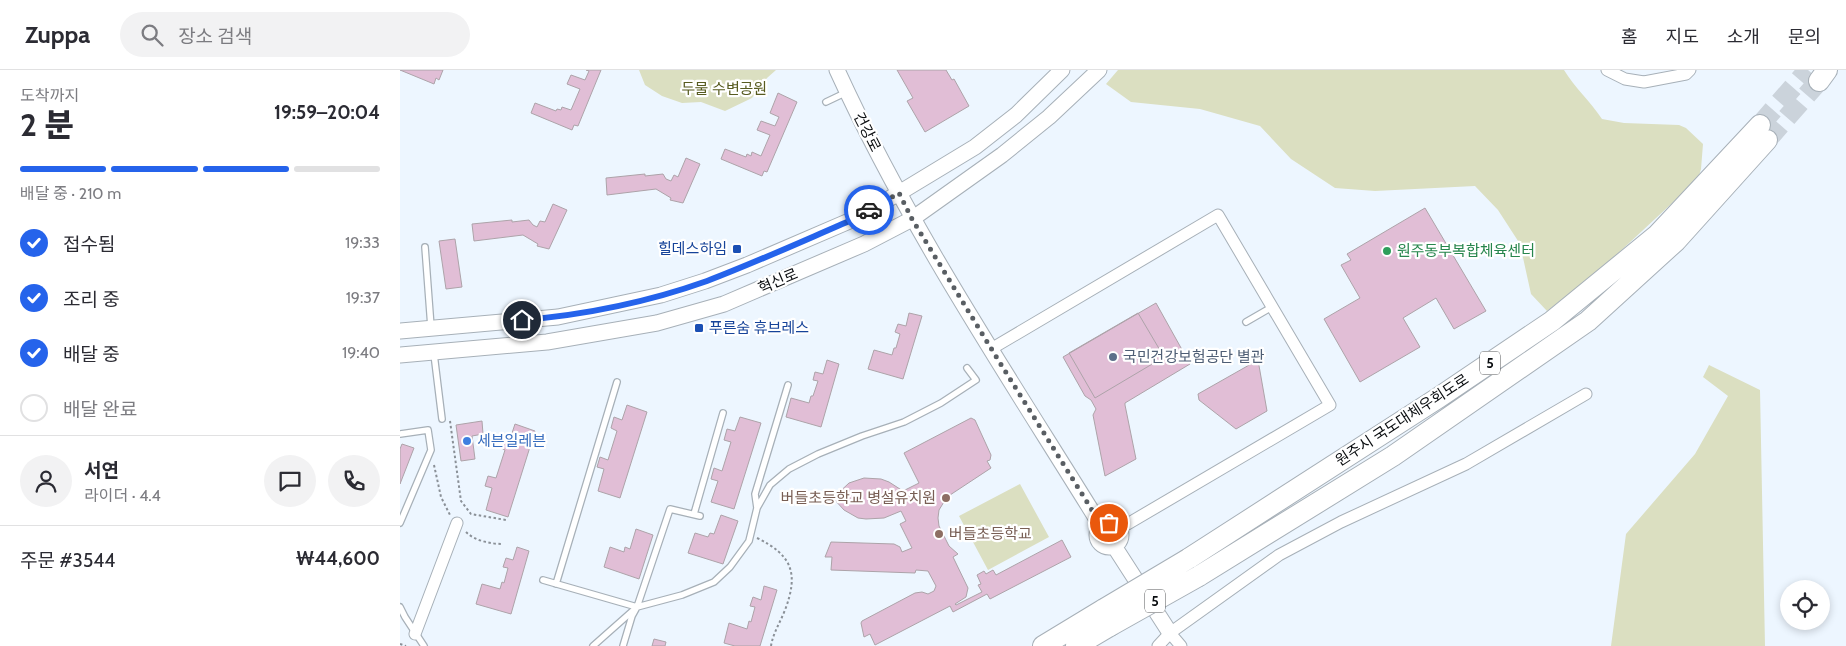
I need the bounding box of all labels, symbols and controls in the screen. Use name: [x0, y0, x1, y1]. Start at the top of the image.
search box: [120, 12, 470, 57]
text: Zuppa: [25, 20, 90, 49]
icon: search: [138, 21, 166, 49]
text: 장소 검색: [178, 25, 252, 48]
text: 홈: [1621, 26, 1638, 48]
text: 지도: [1666, 26, 1699, 48]
text: 소개: [1727, 26, 1760, 48]
text: 문의: [1788, 26, 1821, 48]
park label: 두물 수변공원: [681, 80, 767, 98]
text: 도착까지: [20, 86, 79, 105]
text: 19:59–20:04: [274, 101, 380, 124]
text: 2 분: [20, 105, 74, 144]
street label: 건강로: [850, 109, 884, 155]
text: 배달 중 · 210 m: [20, 184, 121, 203]
courier: [844, 185, 894, 235]
icon: car: [855, 196, 883, 224]
icon: check: [20, 229, 48, 257]
text: 접수됨: [63, 233, 115, 256]
text: 19:33: [345, 233, 380, 252]
place label: 힐데스하임: [658, 240, 727, 258]
place label: 원주동부복합체육센터: [1397, 242, 1535, 260]
marker: 힐데스하임: [731, 243, 743, 255]
marker: 원주동부복합체육센터: [1381, 245, 1393, 257]
street label: 혁신로: [755, 265, 801, 297]
icon: check: [20, 284, 48, 312]
text: 조리 중: [63, 288, 120, 311]
text: 19:37: [346, 288, 380, 307]
pin: [501, 299, 543, 341]
icon: home: [508, 306, 536, 334]
place label: 푸른숨 휴브레스: [709, 319, 809, 337]
marker: 푸른숨 휴브레스: [693, 322, 705, 334]
icon: check: [20, 339, 48, 367]
text: 배달 중: [63, 343, 120, 366]
text: 19:40: [342, 343, 380, 362]
place label: 국민건강보험공단 별관: [1123, 348, 1265, 366]
marker: 국민건강보험공단 별관: [1107, 351, 1119, 363]
road number: 5: [1480, 352, 1500, 374]
street label: 원주시 국도대체우회도로: [1332, 370, 1472, 470]
text: 배달 완료: [63, 398, 137, 421]
place label: 세븐일레븐: [477, 432, 546, 450]
marker: 세븐일레븐: [461, 435, 473, 447]
button: person: [20, 455, 72, 507]
button: chat: [264, 455, 316, 507]
button: phone: [328, 455, 380, 507]
text: 서연: [84, 459, 119, 482]
text: 라이더 · 4.4: [84, 486, 161, 505]
place label: 버들초등학교 병설유치원: [781, 489, 936, 507]
marker: 버들초등학교 병설유치원: [940, 492, 952, 504]
pin: [1088, 502, 1130, 544]
icon: bag: [1095, 509, 1123, 537]
place label: 버들초등학교: [949, 525, 1032, 543]
marker: 버들초등학교: [933, 528, 945, 540]
text: ₩44,600: [296, 547, 380, 570]
text: 주문 #3544: [20, 549, 115, 572]
map controls: [1780, 580, 1830, 630]
button: locate: [1780, 580, 1830, 630]
road number: 5: [1145, 590, 1165, 612]

